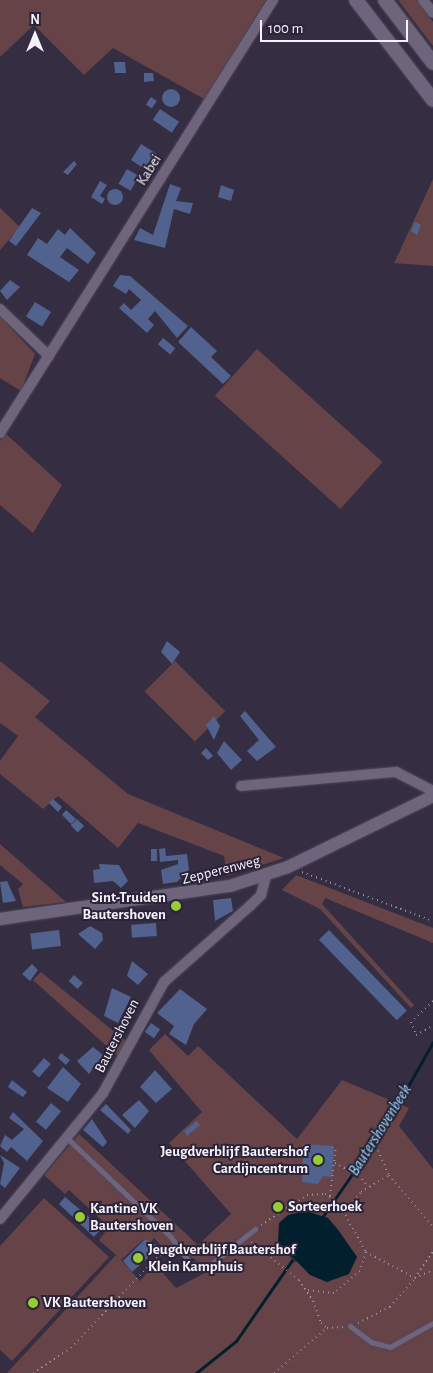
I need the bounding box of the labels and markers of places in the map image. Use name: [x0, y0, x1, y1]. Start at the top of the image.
place label: Sint-Truiden Bautershoven: [83, 888, 166, 923]
marker: Sint-Truiden Bautershoven: [170, 900, 182, 912]
place label: Jeugdverblijf Bautershof Cardijncentrum: [160, 1142, 308, 1177]
marker: Jeugdverblijf Bautershof Cardijncentrum: [312, 1154, 324, 1166]
place label: Sorteerhoek: [288, 1198, 362, 1216]
place label: Kantine VK Bautershoven: [90, 1199, 173, 1234]
marker: Sorteerhoek: [272, 1201, 284, 1213]
marker: Kantine VK Bautershoven: [74, 1211, 86, 1223]
place label: Jeugdverblijf Bautershof Klein Kamphuis: [148, 1240, 296, 1275]
marker: Jeugdverblijf Bautershof Klein Kamphuis: [132, 1252, 144, 1264]
place label: VK Bautershoven: [43, 1294, 146, 1312]
marker: VK Bautershoven: [27, 1297, 39, 1309]

